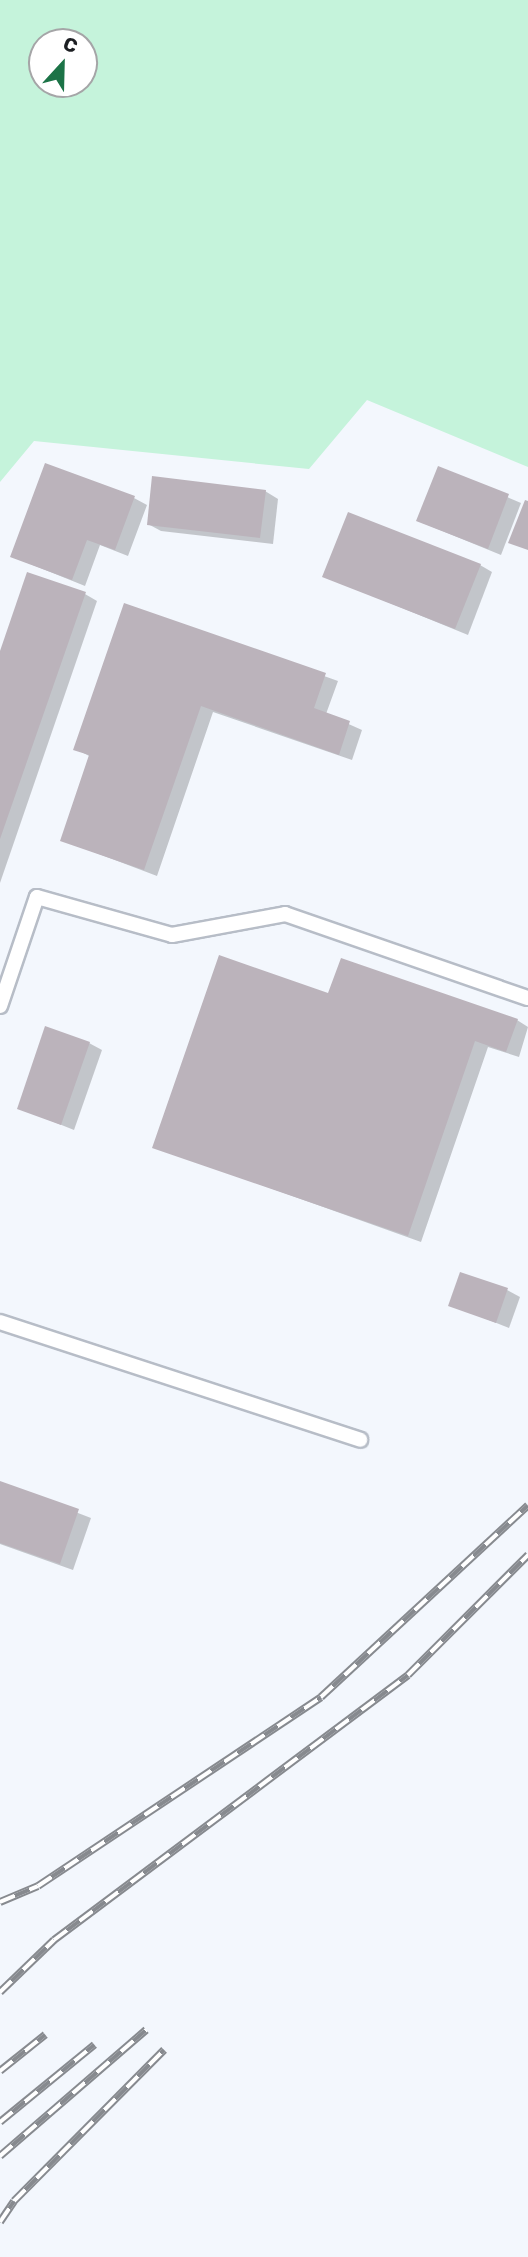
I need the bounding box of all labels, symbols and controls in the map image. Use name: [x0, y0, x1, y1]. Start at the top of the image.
north arrow: [28, 28, 98, 98]
text: С: [60, 32, 81, 58]

